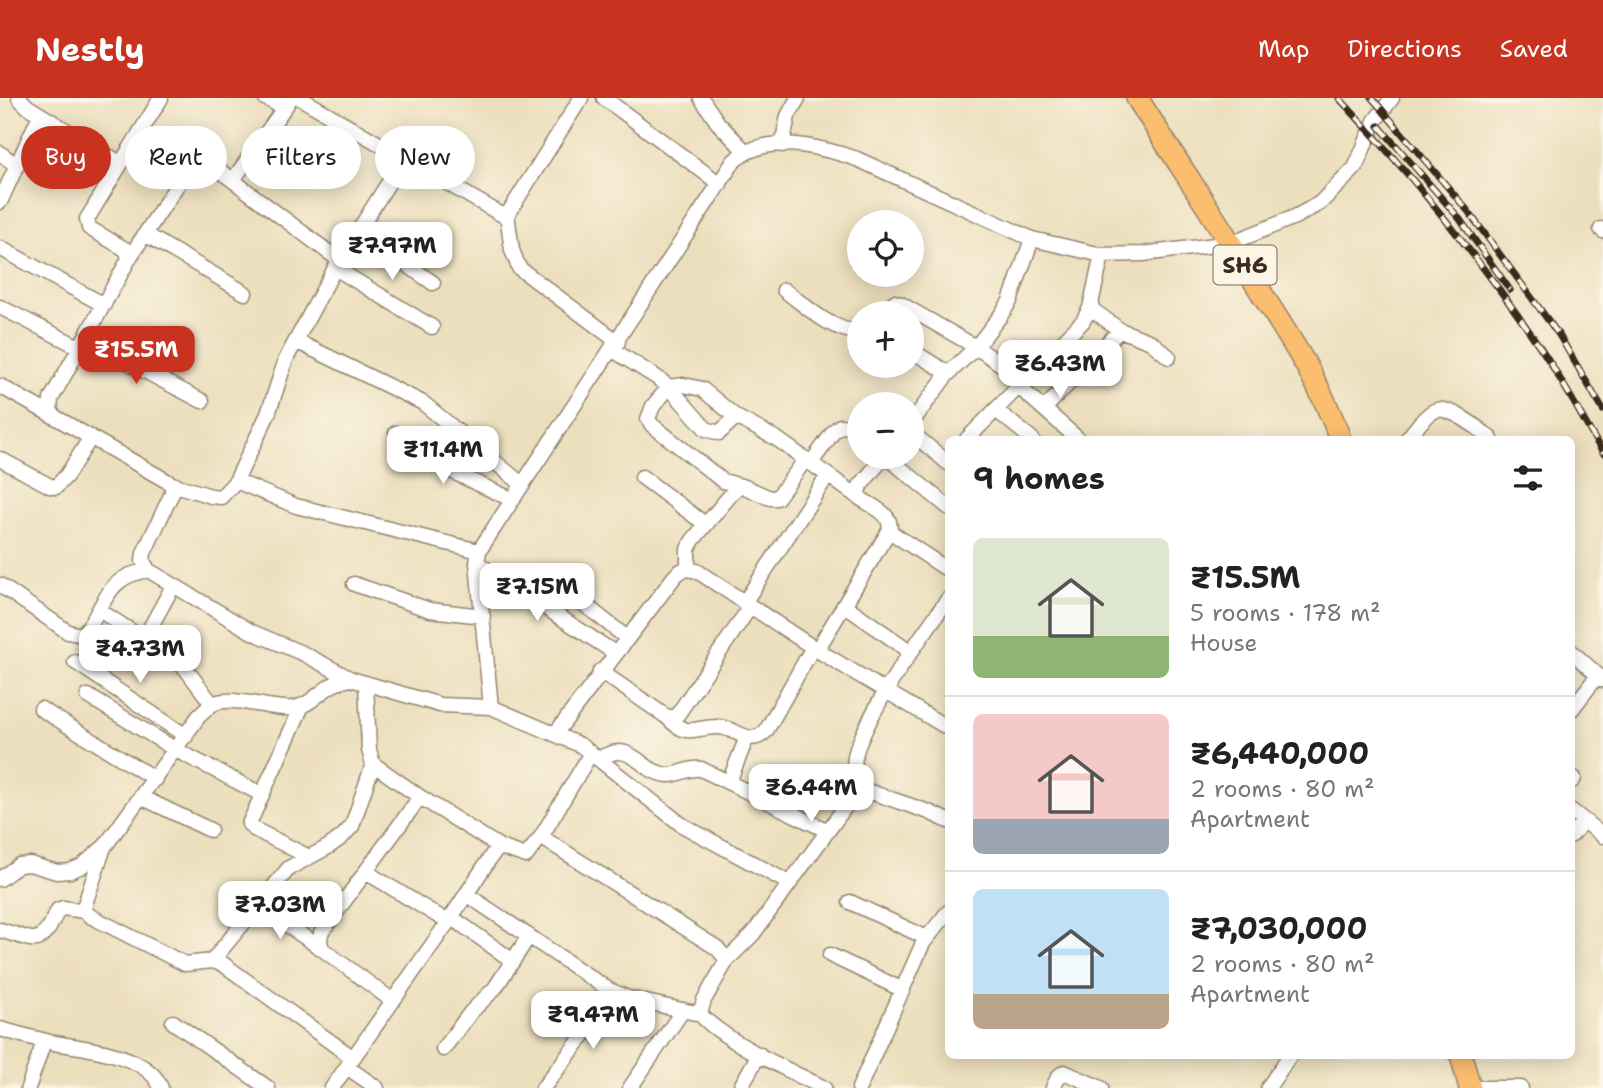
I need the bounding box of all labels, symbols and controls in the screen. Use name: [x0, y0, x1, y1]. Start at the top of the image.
text: Nestly: [35, 27, 145, 72]
text: Map: [1258, 33, 1309, 65]
text: Directions: [1347, 33, 1462, 65]
text: Saved: [1500, 33, 1568, 65]
chip: Buy: [21, 126, 111, 189]
chip: Rent: [125, 126, 227, 189]
chip: Filters: [241, 126, 361, 189]
chip: New: [375, 126, 475, 189]
map controls: [847, 210, 924, 469]
button: locate: [847, 210, 924, 287]
pin: ₹7.97M: [335, 222, 449, 282]
text: ₹7.97M: [347, 230, 437, 260]
road number: SH6: [1214, 246, 1276, 284]
button: +: [847, 301, 924, 378]
pin: ₹15.5M: [79, 327, 193, 386]
text: ₹15.5M: [94, 334, 178, 364]
pin: ₹6.43M: [1003, 341, 1117, 400]
text: ₹6.43M: [1014, 348, 1106, 378]
button: −: [847, 392, 924, 469]
pin: ₹11.4M: [386, 426, 500, 486]
text: ₹11.4M: [403, 434, 483, 464]
text: 9 homes: [973, 458, 1105, 499]
icon: filters: [1509, 459, 1547, 497]
text: ₹15.5M: [1190, 557, 1300, 598]
pin: ₹7.15M: [480, 564, 594, 623]
icon: home: [1029, 566, 1113, 650]
text: ₹7.15M: [495, 571, 579, 601]
text: 5 rooms · 178 m²: [1190, 598, 1381, 628]
pin: ₹4.73M: [83, 626, 197, 685]
text: House: [1190, 628, 1258, 658]
text: ₹4.73M: [95, 633, 185, 663]
text: ₹6,440,000: [1190, 733, 1369, 774]
icon: home: [1029, 742, 1113, 826]
pin: ₹6.44M: [754, 764, 868, 824]
text: ₹6.44M: [765, 772, 857, 802]
text: 2 rooms · 80 m²: [1190, 774, 1375, 804]
text: Apartment: [1190, 804, 1310, 834]
pin: ₹7.03M: [223, 882, 337, 941]
text: ₹7.03M: [234, 889, 326, 919]
text: ₹7,030,000: [1190, 908, 1368, 949]
icon: home: [1029, 917, 1113, 1001]
text: 2 rooms · 80 m²: [1190, 949, 1375, 979]
text: Apartment: [1190, 979, 1310, 1009]
pin: ₹9.47M: [536, 992, 650, 1051]
text: ₹9.47M: [547, 999, 639, 1029]

